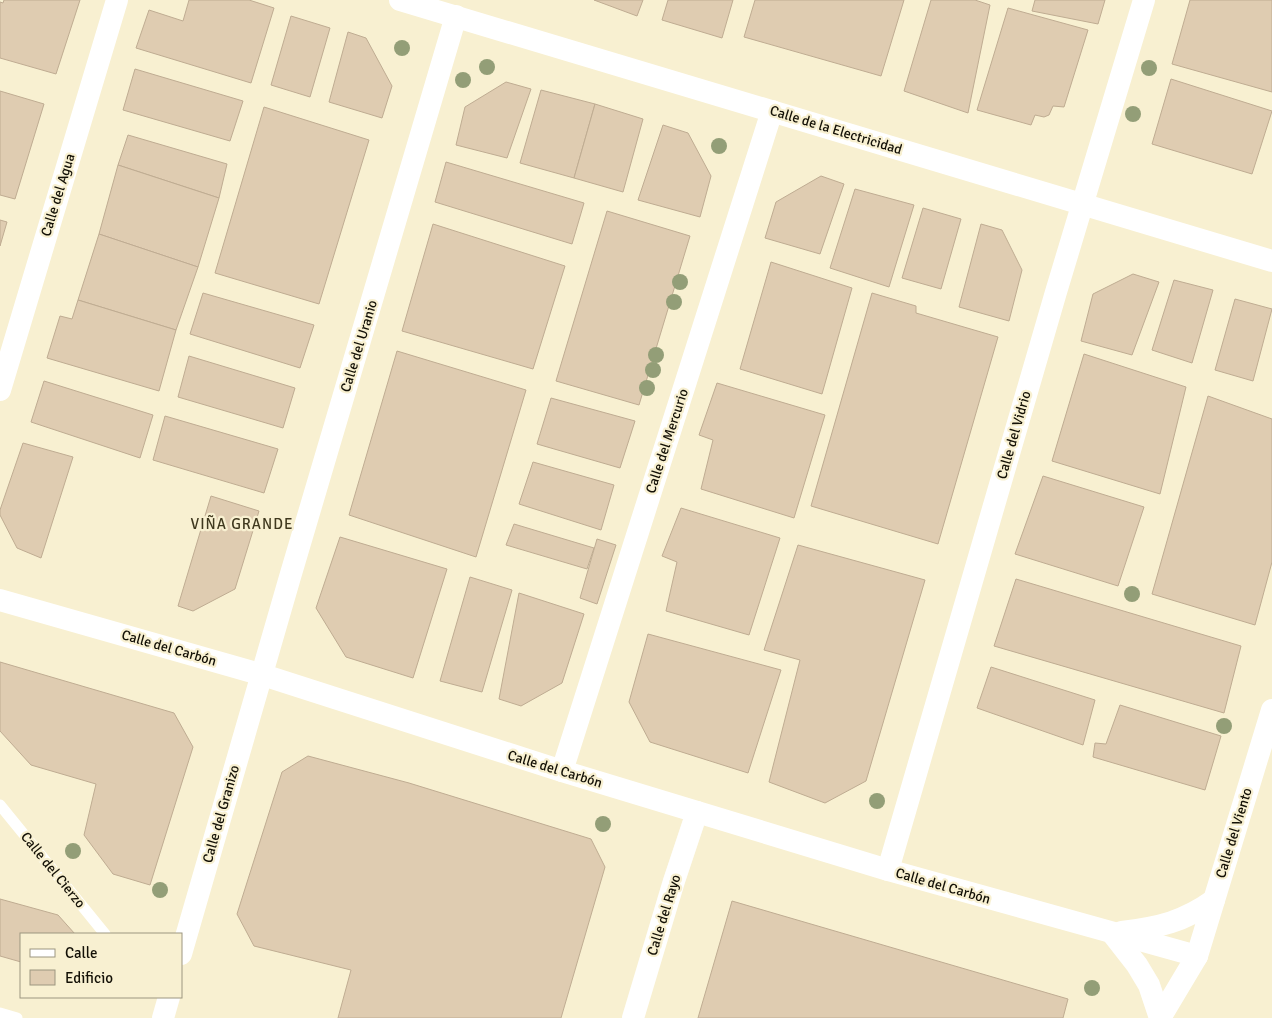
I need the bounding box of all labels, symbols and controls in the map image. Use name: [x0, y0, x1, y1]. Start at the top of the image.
street label: Calle de la Electricidad: [768, 102, 904, 158]
street label: Calle del Agua: [37, 152, 79, 238]
street label: Calle del Uranio: [337, 298, 381, 394]
street label: Calle del Mercurio: [642, 387, 692, 495]
street label: Calle del Vidrio: [993, 389, 1035, 481]
district label: VIÑA GRANDE: [191, 514, 293, 533]
street label: Calle del Carbón: [120, 626, 218, 670]
street label: Calle del Carbón: [506, 747, 604, 791]
street label: Calle del Granizo: [199, 763, 243, 865]
street label: Calle del Viento: [1212, 786, 1256, 880]
street label: Calle del Cierzo: [17, 829, 89, 911]
street label: Calle del Carbón: [894, 864, 992, 908]
street label: Calle del Rayo: [644, 872, 684, 958]
legend: [20, 933, 182, 998]
text: Calle: [65, 944, 98, 962]
text: Edificio: [65, 969, 113, 987]

